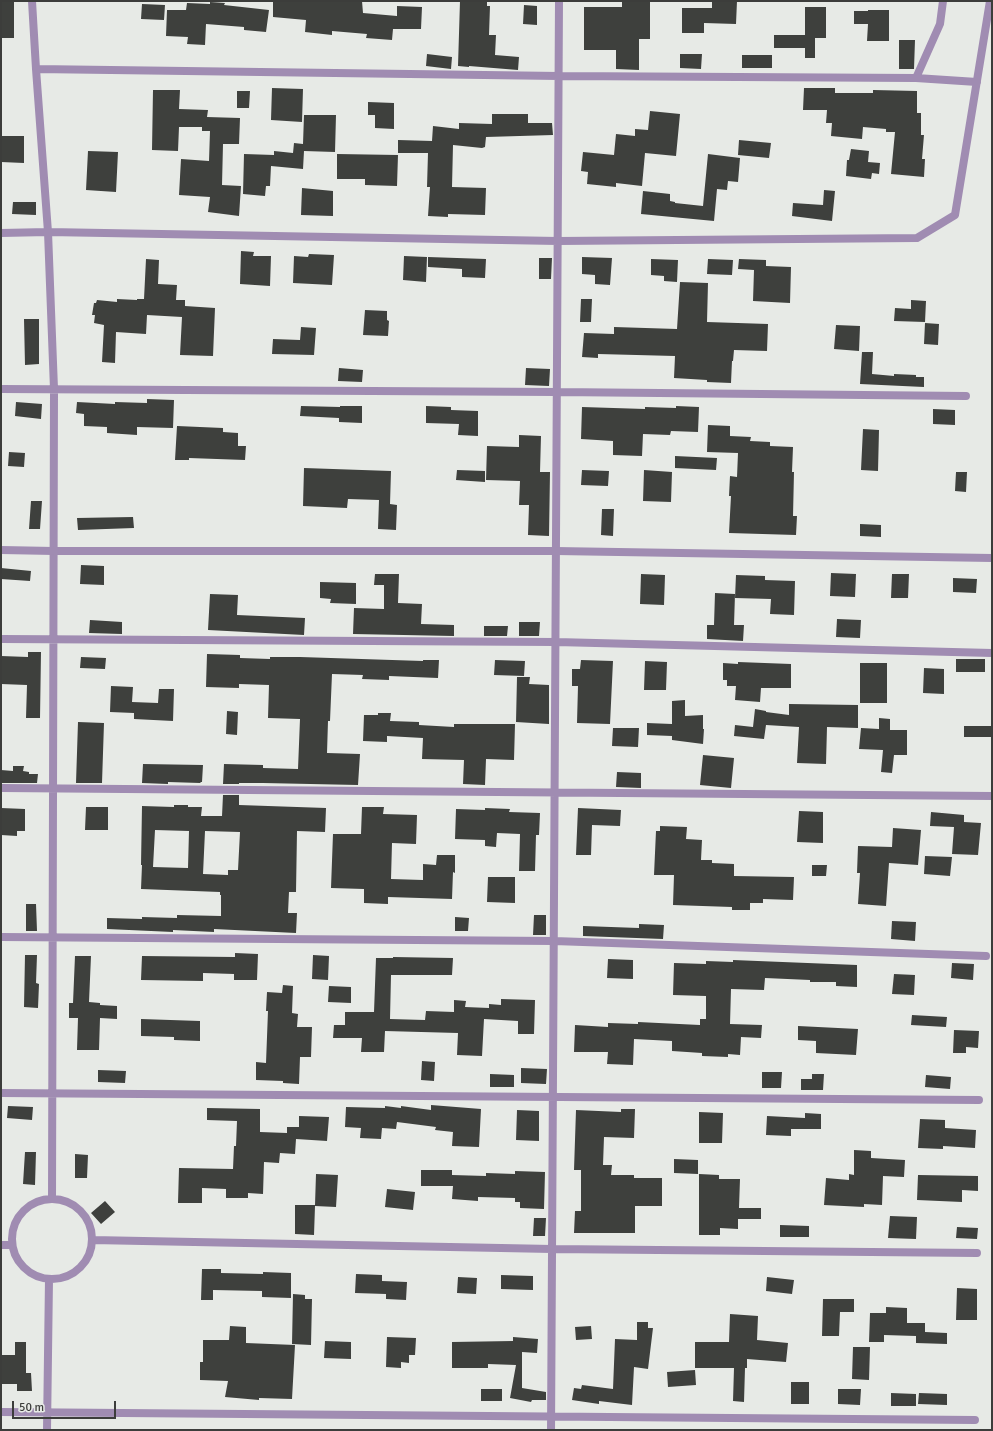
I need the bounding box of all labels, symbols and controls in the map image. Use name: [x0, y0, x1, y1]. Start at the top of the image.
scale bar: [14, 1393, 118, 1419]
text: 50 m: [19, 1400, 44, 1415]

